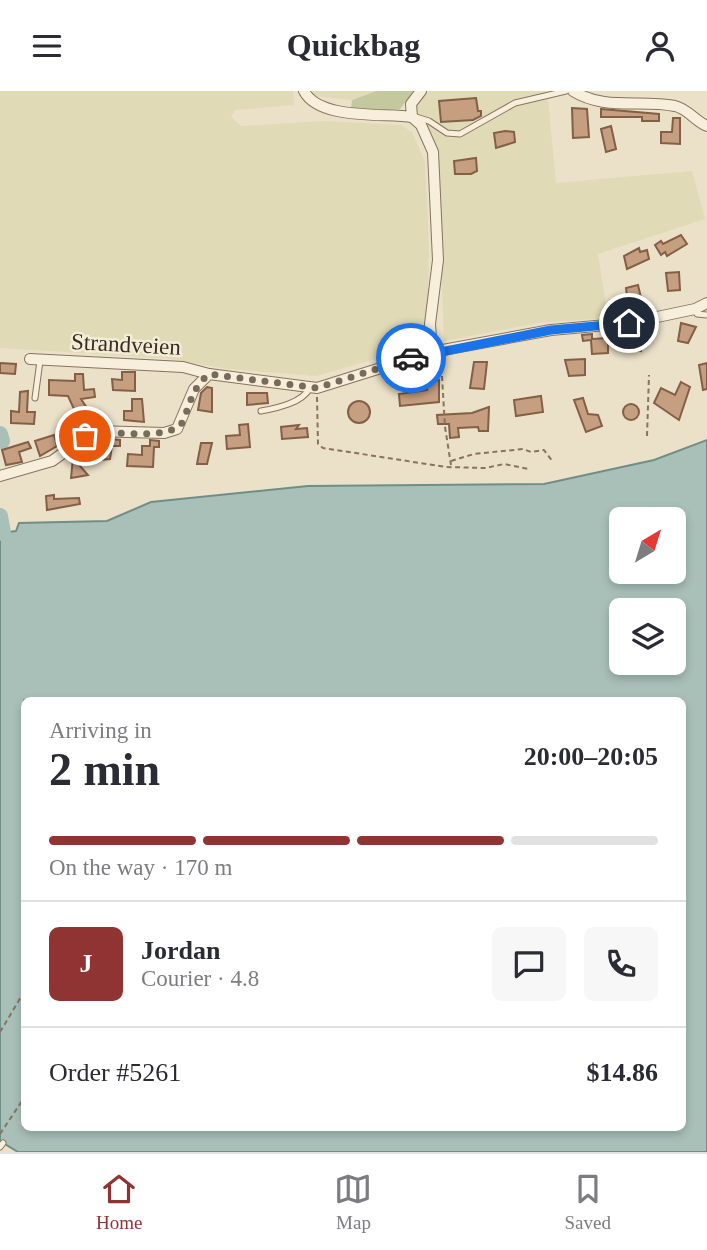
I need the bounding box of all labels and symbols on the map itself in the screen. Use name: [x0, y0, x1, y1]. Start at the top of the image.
pin: [599, 293, 659, 353]
courier: [376, 323, 446, 393]
street label: Strandveien: [70, 329, 182, 360]
pin: [55, 406, 115, 466]
north arrow: [609, 507, 686, 585]

